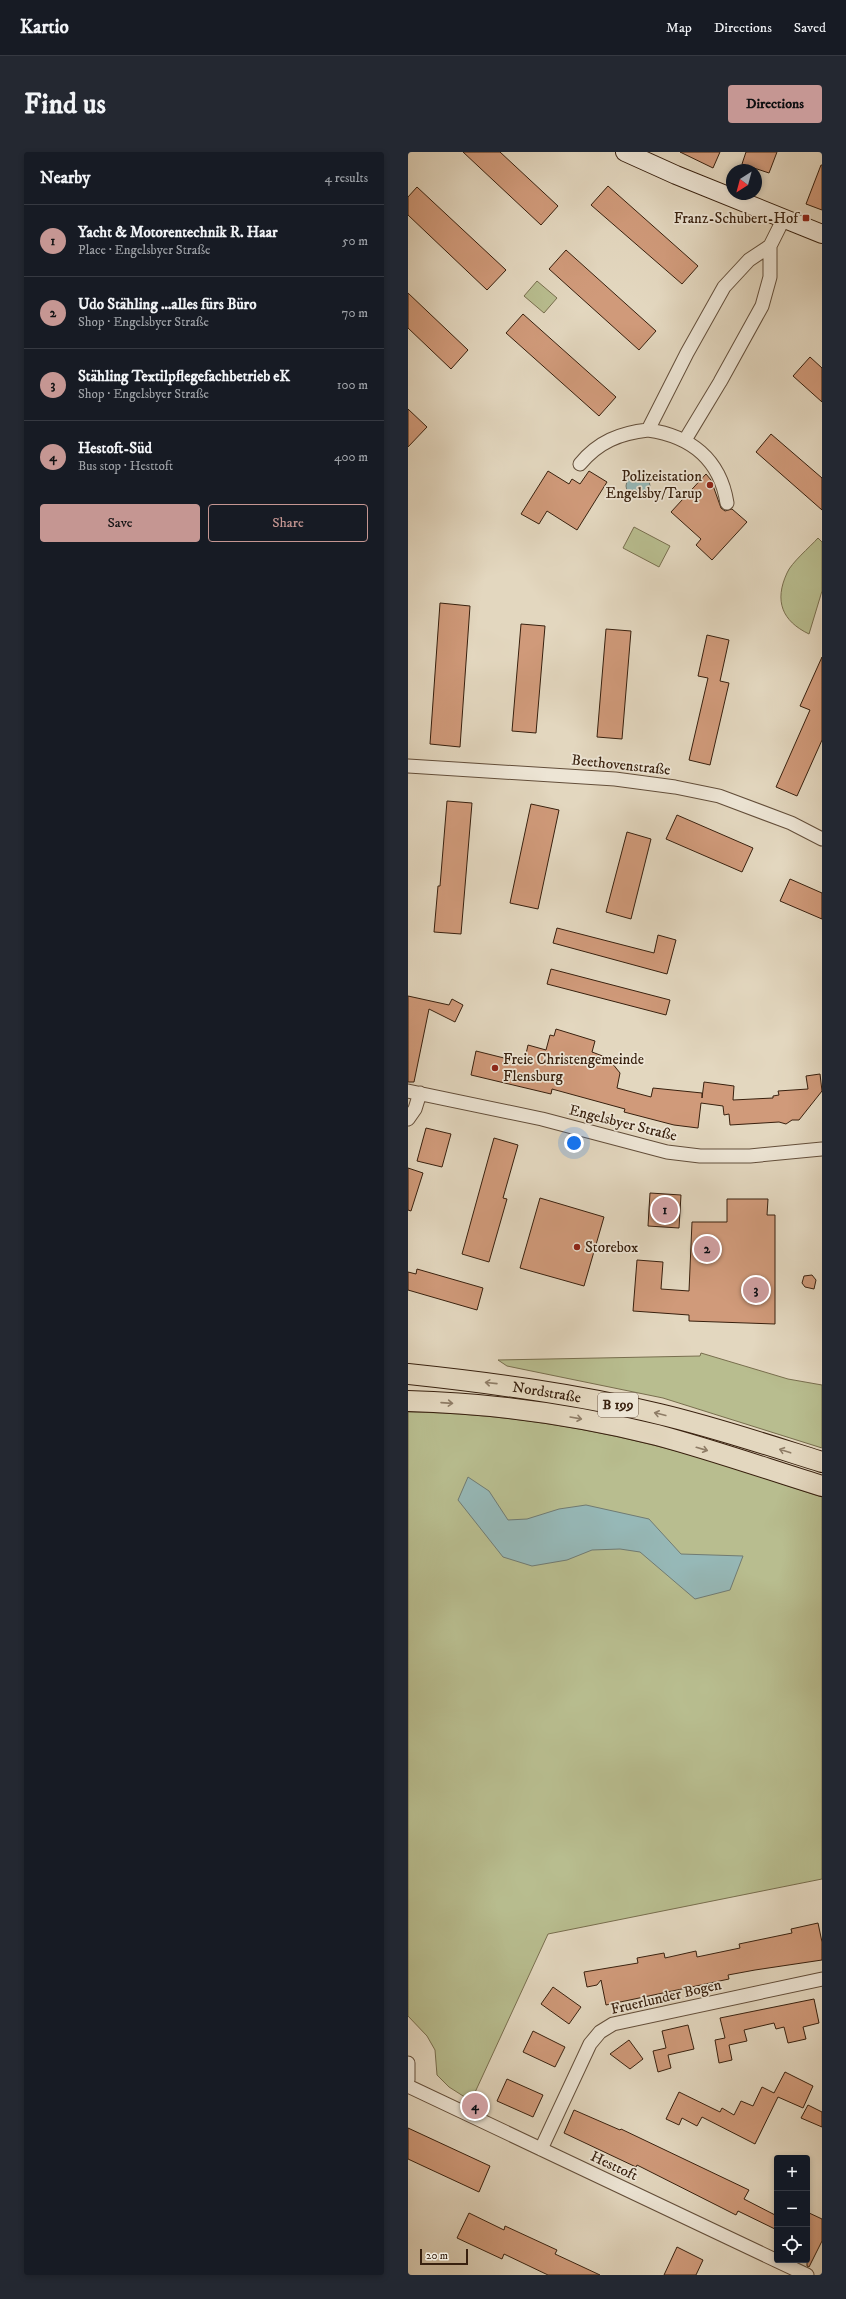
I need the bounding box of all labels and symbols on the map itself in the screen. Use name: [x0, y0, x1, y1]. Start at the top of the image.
north arrow: [726, 164, 762, 200]
place label: Franz-Schubert-Hof: [674, 209, 800, 228]
marker: Franz-Schubert-Hof: [801, 213, 811, 223]
place label: Polizeistation Engelsby/Tarup: [606, 467, 702, 503]
marker: Polizeistation Engelsby/Tarup: [705, 480, 715, 490]
street label: Beethovenstraße: [571, 750, 671, 780]
place label: Freie Christengemeinde Flensburg: [503, 1050, 644, 1086]
marker: Freie Christengemeinde Flensburg: [490, 1063, 500, 1073]
street label: Engelsbyer Straße: [567, 1100, 679, 1146]
your location: [564, 1133, 584, 1153]
pin: 1: [652, 1195, 678, 1225]
pin: 2: [694, 1234, 720, 1264]
place label: Storebox: [585, 1238, 639, 1257]
marker: Storebox: [572, 1242, 582, 1252]
pin: 3: [743, 1275, 769, 1305]
street label: Nordstraße: [511, 1377, 583, 1407]
one-way arrow: [485, 1379, 498, 1387]
road number: B 199: [598, 1393, 638, 1417]
one-way arrow: [440, 1400, 453, 1407]
one-way arrow: [654, 1410, 667, 1417]
one-way arrow: [569, 1414, 582, 1422]
one-way arrow: [696, 1446, 709, 1453]
one-way arrow: [779, 1446, 791, 1454]
street label: Fruerlunder Bogen: [609, 1975, 723, 2019]
pin: 4: [462, 2091, 488, 2121]
street label: Hesttoft: [587, 2147, 641, 2185]
scale bar: [420, 2247, 468, 2266]

